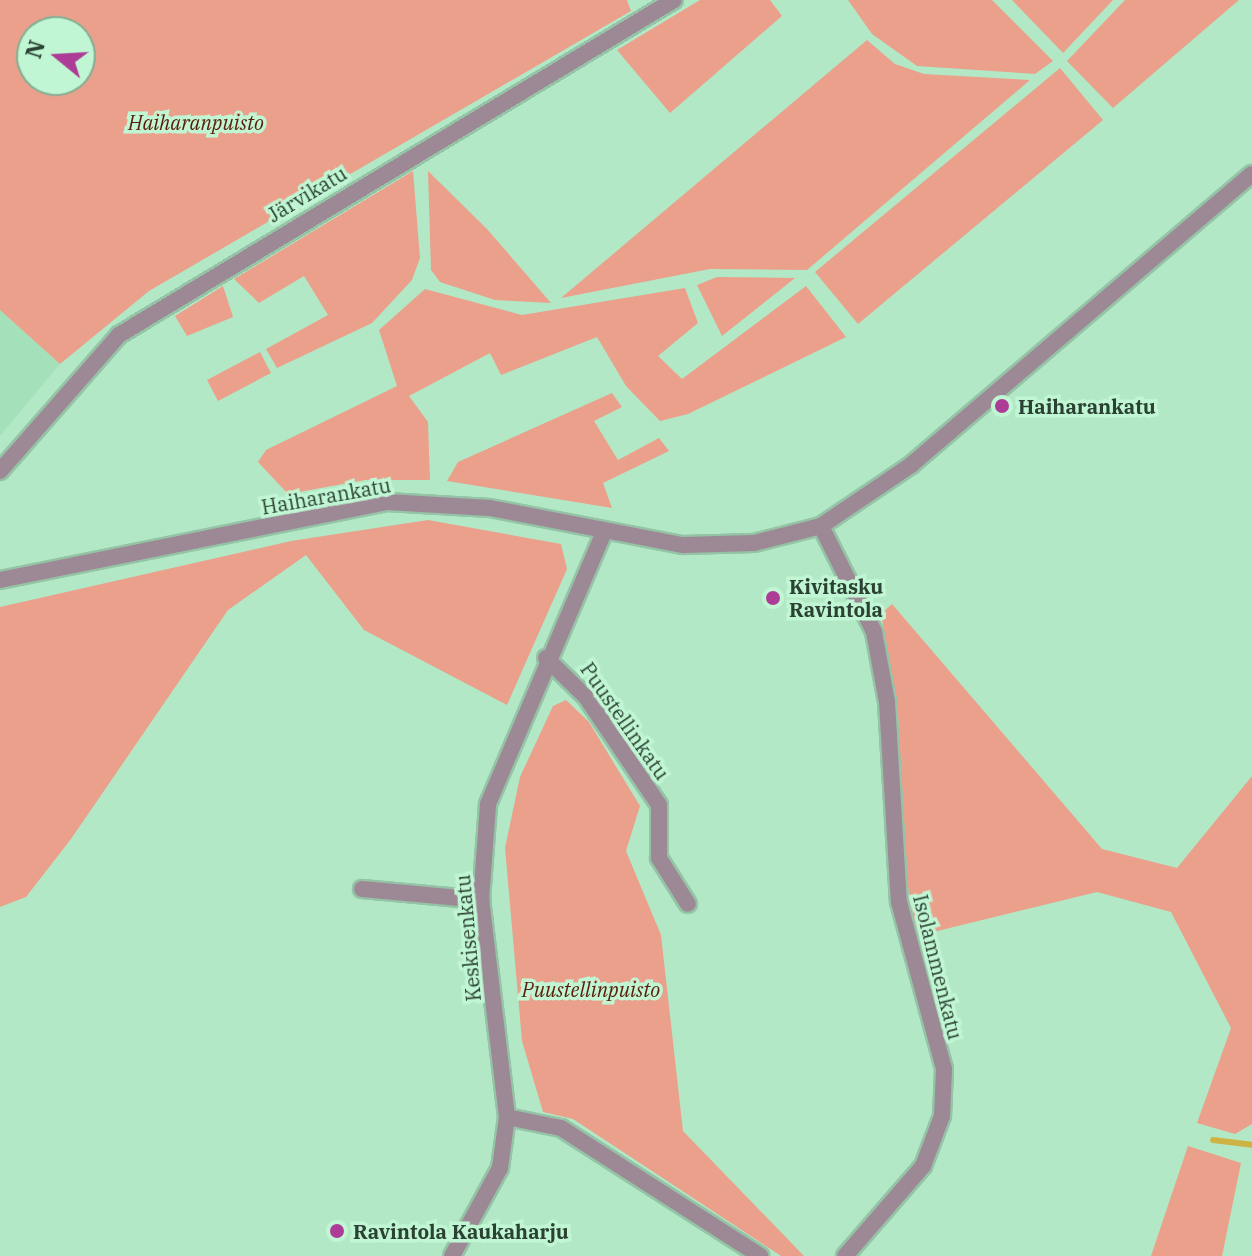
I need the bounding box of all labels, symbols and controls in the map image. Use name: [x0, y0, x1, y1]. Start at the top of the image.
north arrow: [16, 16, 96, 96]
text: N: [18, 36, 51, 62]
park label: Haiharanpuisto: [128, 110, 264, 134]
street label: Järvikatu: [263, 161, 351, 227]
place label: Haiharankatu: [1018, 394, 1156, 418]
marker: Haiharankatu: [993, 397, 1011, 415]
street label: Haiharankatu: [260, 473, 392, 519]
place label: Kivitasku Ravintola: [789, 574, 883, 621]
marker: Kivitasku Ravintola: [764, 589, 782, 607]
street label: Puustellinkatu: [576, 658, 674, 784]
street label: Keskisenkatu: [451, 874, 485, 1002]
street label: Isolammenkatu: [908, 892, 968, 1042]
park label: Puustellinpuisto: [522, 977, 660, 1001]
place label: Ravintola Kaukaharju: [353, 1219, 569, 1243]
marker: Ravintola Kaukaharju: [328, 1222, 346, 1240]

